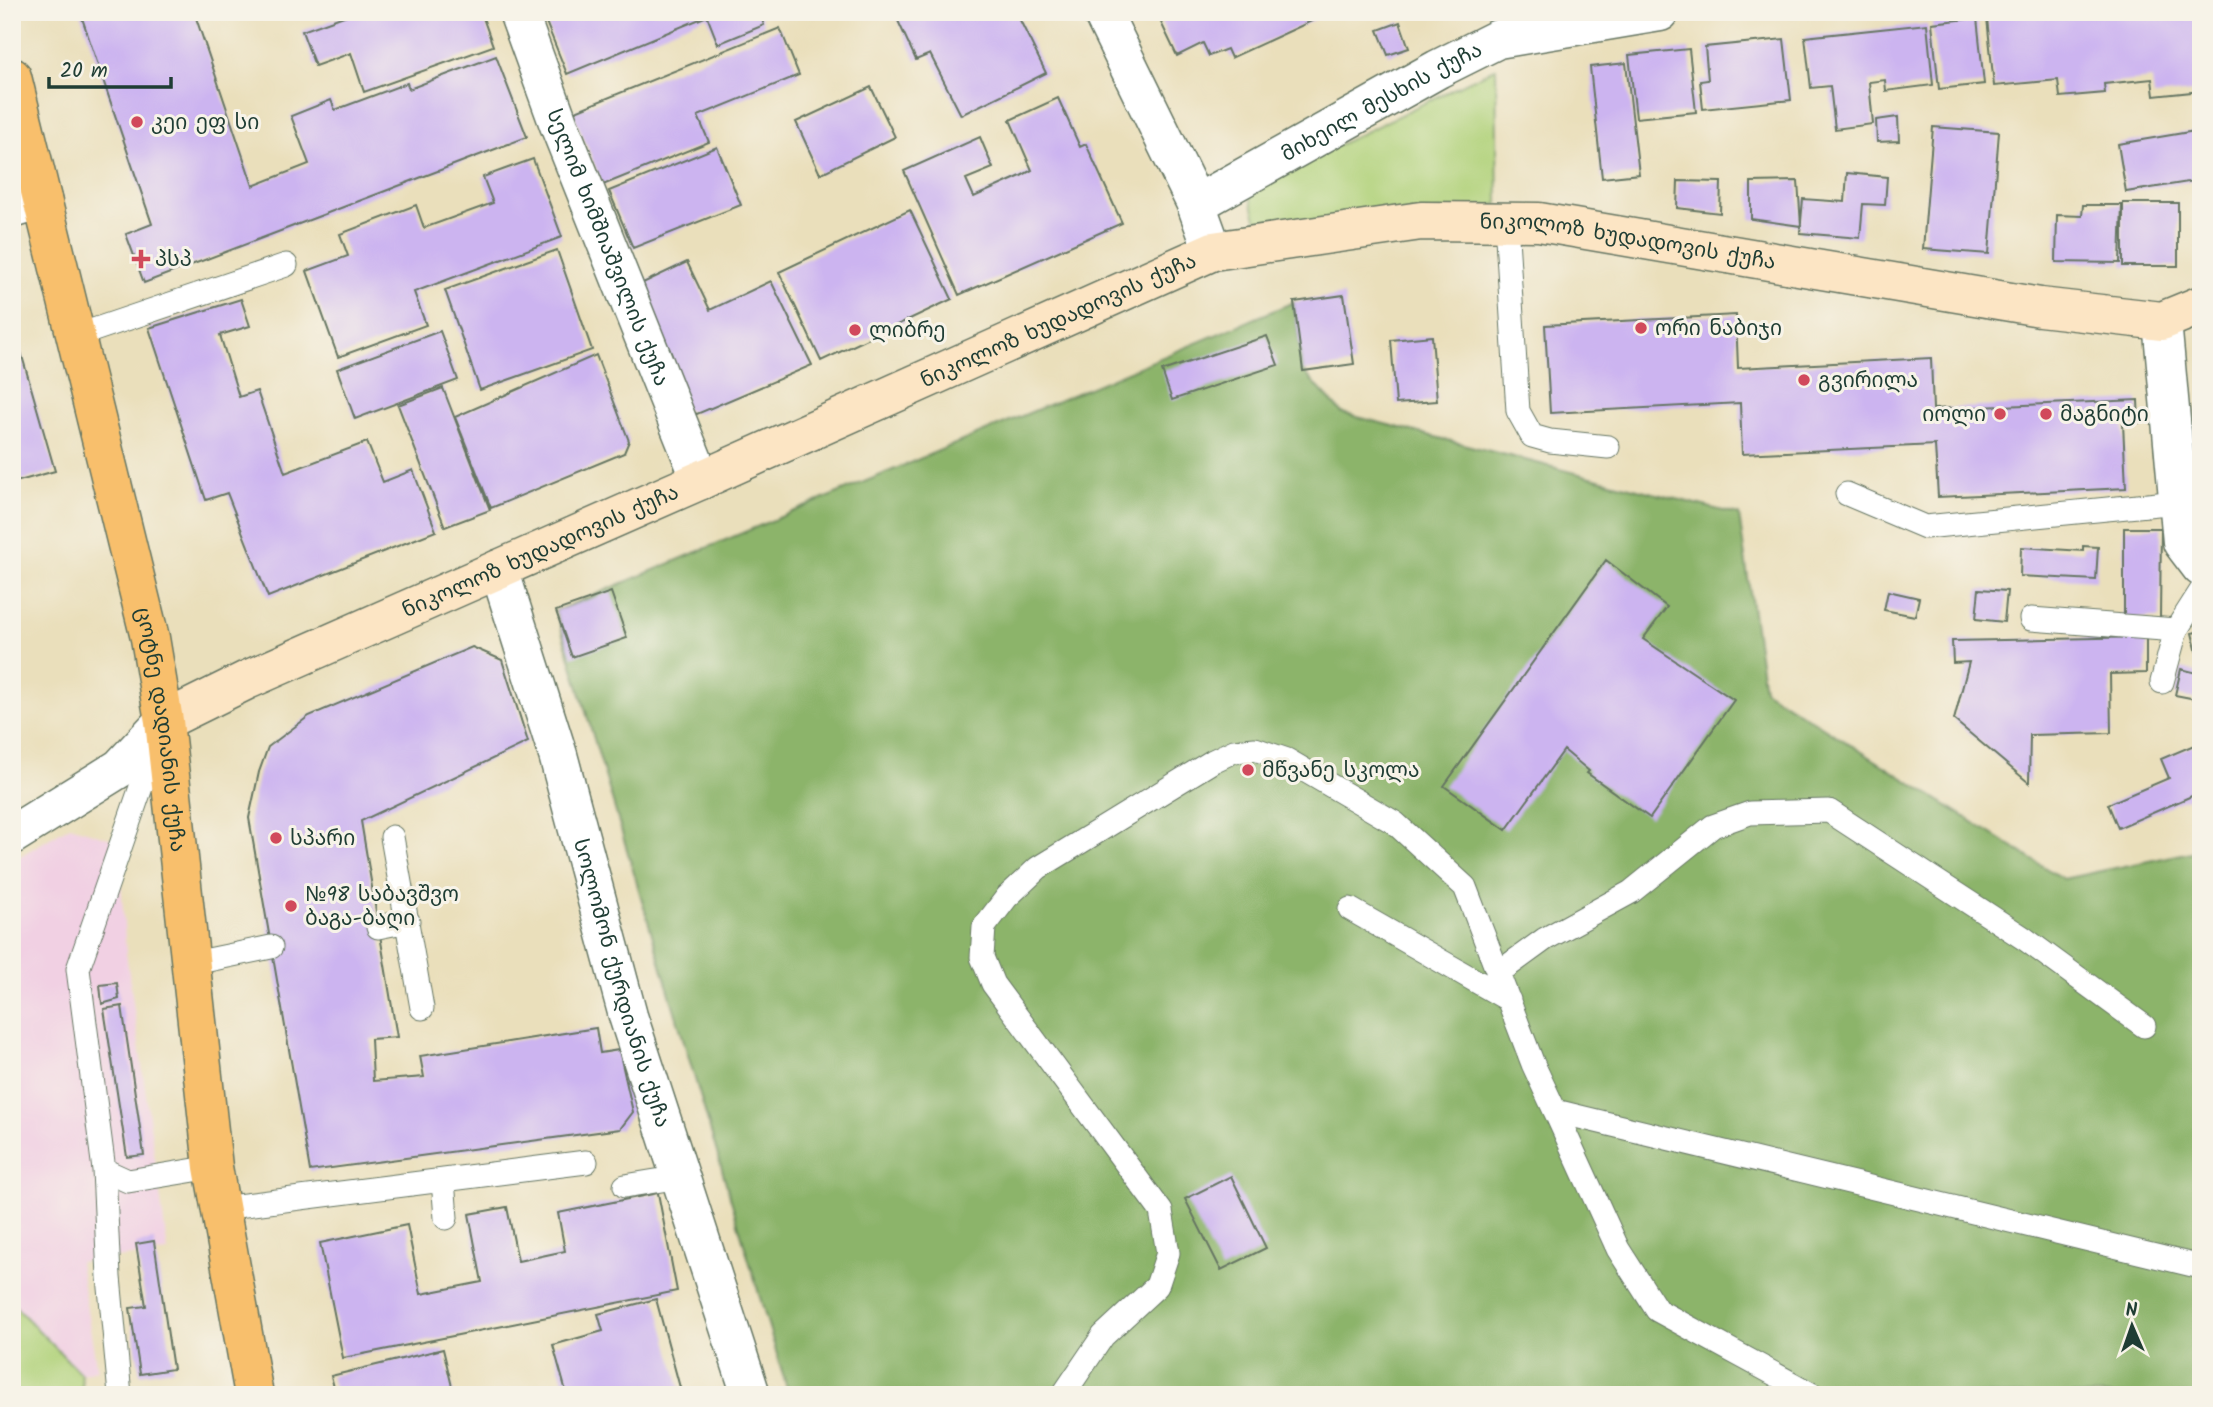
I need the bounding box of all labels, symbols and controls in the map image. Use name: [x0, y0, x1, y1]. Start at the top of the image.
street label: მიხეილ მესხის ქუჩა: [1276, 34, 1489, 171]
scale bar: [49, 46, 172, 90]
text: 20 m: [60, 55, 108, 88]
street label: სელიმ ხიმშიაშვილის ქუჩა: [537, 105, 677, 391]
place label: კეი ეფ სი: [151, 107, 259, 140]
marker: კეი ეფ სი: [129, 114, 145, 130]
street label: ნიკოლოზ ხუდადოვის ქუჩა: [1480, 206, 1778, 280]
place label: პსპ: [155, 244, 192, 277]
street label: ნიკოლოზ ხუდადოვის ქუჩა: [916, 245, 1202, 398]
marker: პსპ: [133, 251, 149, 267]
place label: ორი ნაბიჯი: [1655, 313, 1782, 346]
place label: ლიბრე: [869, 315, 946, 348]
marker: ორი ნაბიჯი: [1633, 320, 1649, 336]
marker: ლიბრე: [847, 322, 863, 338]
place label: გვირილა: [1818, 365, 1918, 398]
marker: გვირილა: [1796, 372, 1812, 388]
place label: იოლი: [1922, 399, 1986, 432]
place label: მაგნიტი: [2060, 399, 2149, 432]
marker: იოლი: [1992, 406, 2008, 422]
marker: მაგნიტი: [2038, 406, 2054, 422]
street label: ნიკოლოზ ხუდადოვის ქუჩა: [397, 477, 684, 628]
street label: ცოტნე დადიანის ქუჩა: [125, 604, 193, 854]
place label: მწვანე სკოლა: [1262, 755, 1419, 788]
marker: მწვანე სკოლა: [1240, 762, 1256, 778]
place label: სპარი: [290, 823, 355, 856]
marker: სპარი: [268, 830, 284, 846]
street label: სოლომონ ქურდიანის ქუჩა: [563, 835, 678, 1132]
place label: №98 საბავშვო ბაგა-ბაღი: [305, 879, 459, 936]
marker: №98 საბავშვო ბაგა-ბაღი: [283, 898, 299, 914]
north arrow: [2098, 1292, 2168, 1362]
text: N: [2125, 1296, 2138, 1326]

